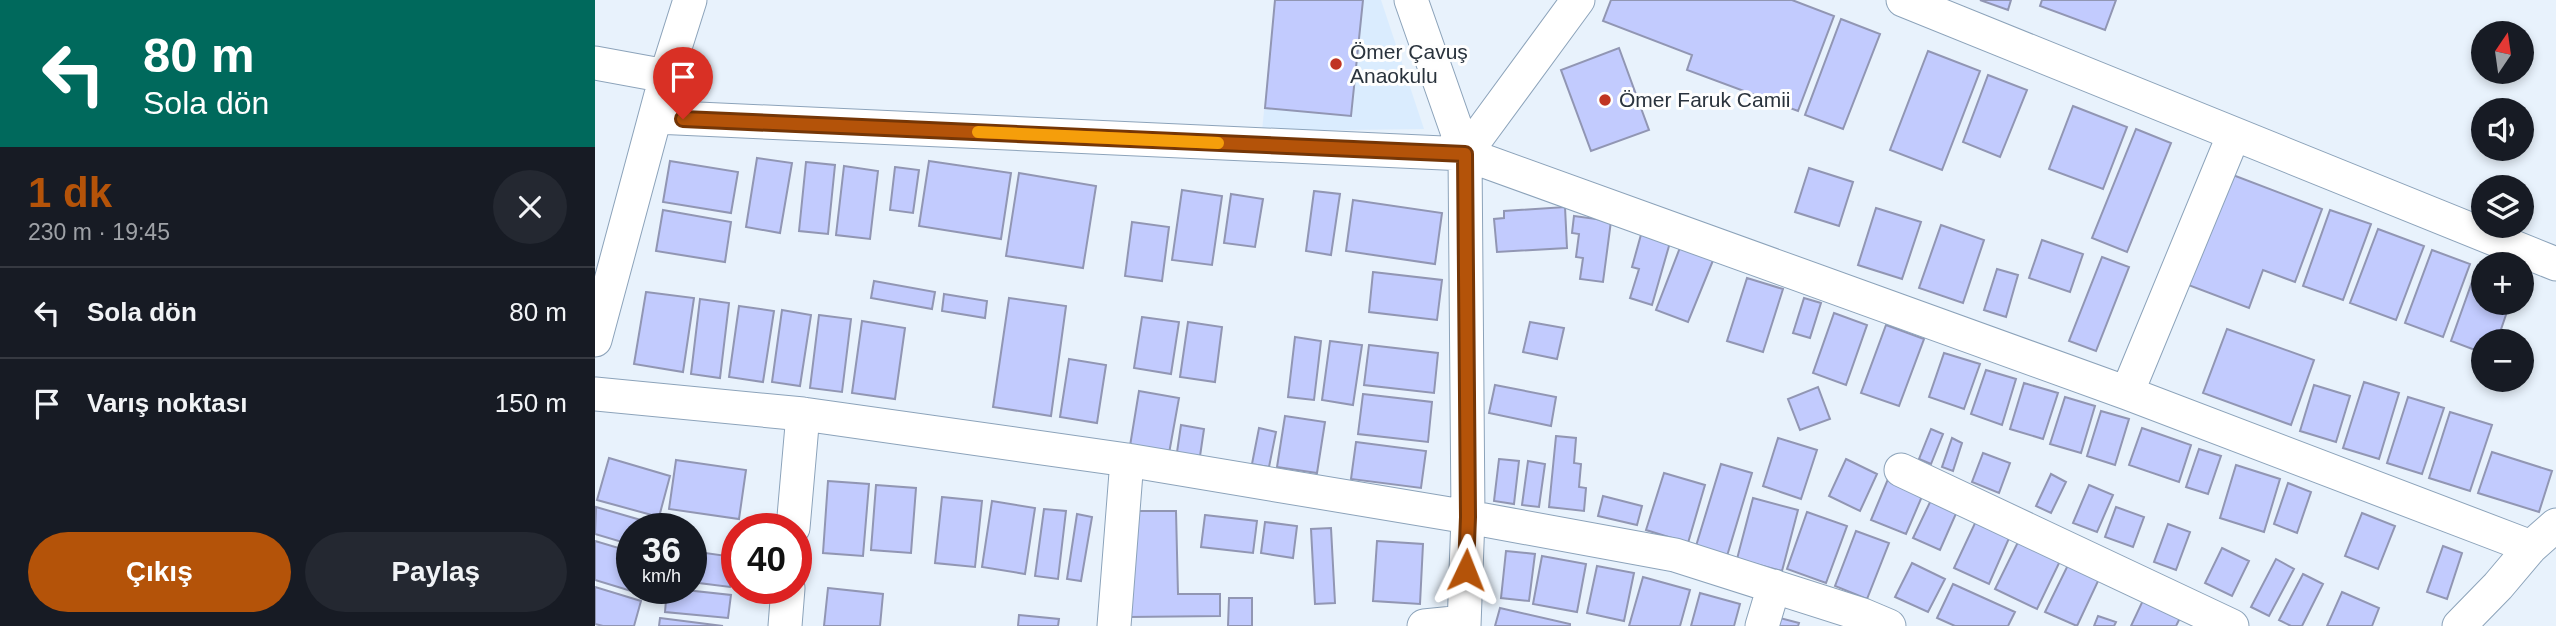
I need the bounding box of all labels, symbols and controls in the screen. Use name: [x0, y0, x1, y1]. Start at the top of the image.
north arrow: [2471, 21, 2534, 84]
map controls: [2471, 21, 2534, 392]
icon: left: [28, 28, 119, 119]
text: 80 m: [143, 28, 255, 82]
place label: Ömer Çavuş Anaokulu: [1350, 40, 1468, 87]
pin: [653, 47, 713, 119]
marker: Ömer Çavuş Anaokulu: [1328, 56, 1344, 72]
icon: arrive: [664, 58, 702, 96]
text: Sola dön: [143, 85, 269, 121]
place label: Ömer Faruk Camii: [1619, 88, 1791, 111]
marker: Ömer Faruk Camii: [1597, 92, 1613, 108]
button: sound: [2471, 98, 2534, 161]
text: 1 dk: [28, 169, 112, 216]
button: close: [493, 170, 567, 244]
button: layers: [2471, 175, 2534, 238]
text: 230 m · 19:45: [28, 219, 170, 245]
button: +: [2471, 252, 2534, 315]
icon: left: [28, 294, 66, 332]
text: Sola dön: [87, 297, 197, 327]
text: 80 m: [509, 297, 567, 327]
button: −: [2471, 329, 2534, 392]
icon: arrive: [28, 385, 66, 423]
text: Varış noktası: [87, 388, 247, 418]
text: 150 m: [495, 388, 567, 418]
speed limit sign: 40: [721, 513, 812, 604]
text: 36: [642, 530, 681, 569]
button: Çıkış: [28, 532, 291, 612]
button: Paylaş: [305, 532, 567, 612]
position arrow: [1429, 533, 1503, 607]
text: km/h: [642, 566, 681, 586]

